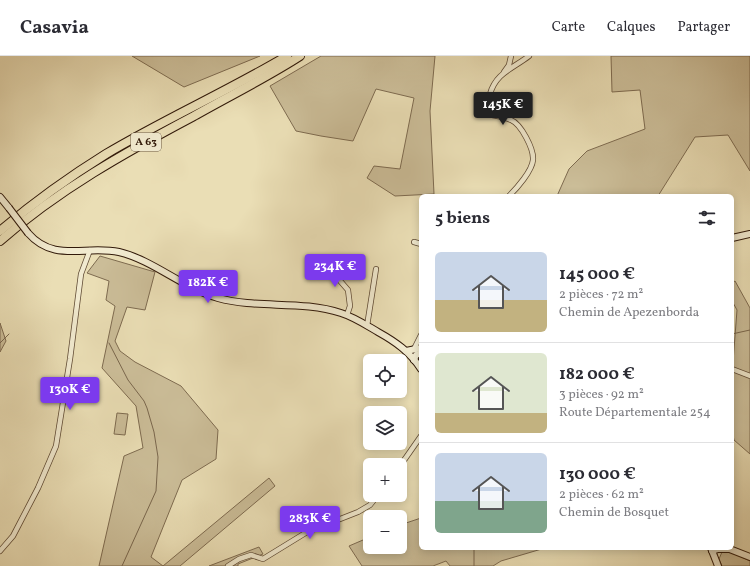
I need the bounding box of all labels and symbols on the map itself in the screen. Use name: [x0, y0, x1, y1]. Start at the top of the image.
pin: 145K €: [470, 92, 536, 126]
road number: A 63: [131, 133, 161, 151]
pin: 234K €: [302, 254, 368, 288]
pin: 182K €: [175, 270, 241, 304]
pin: 130K €: [37, 377, 103, 411]
pin: 283K €: [277, 506, 343, 540]

